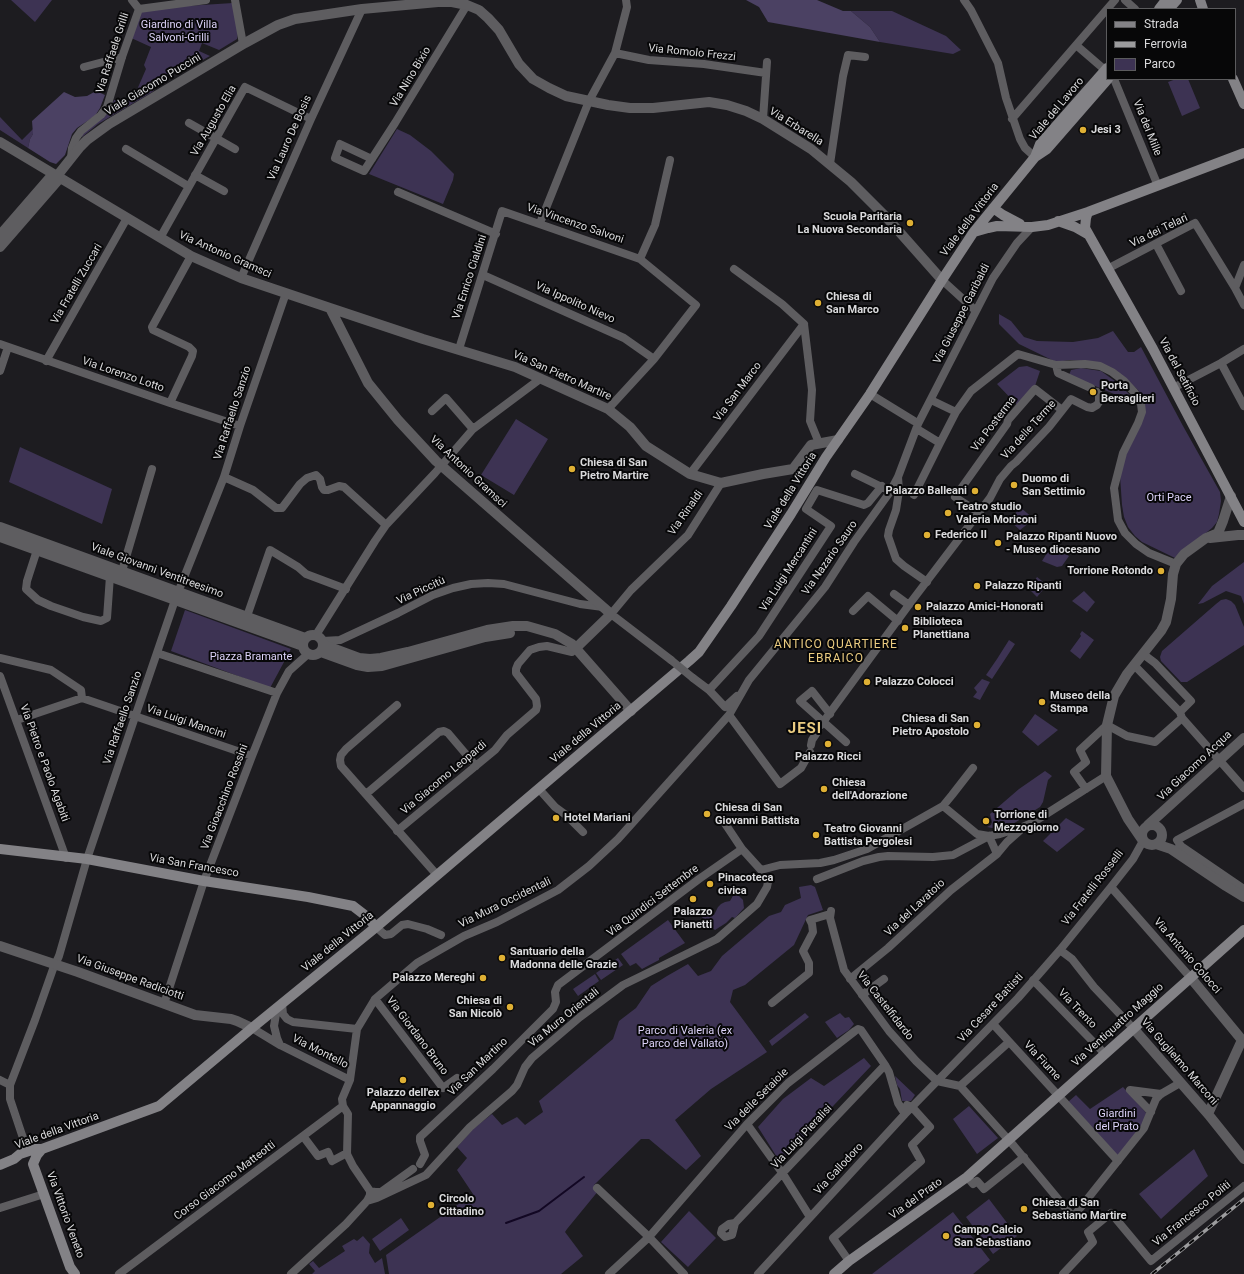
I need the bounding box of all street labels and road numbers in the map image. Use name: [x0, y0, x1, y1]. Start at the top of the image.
street label: Via Raffaele Grilli: [94, 11, 132, 95]
street label: Via Romolo Frezzi: [648, 42, 736, 64]
street label: Via Nino Bixio: [388, 44, 434, 110]
street label: Viale Giacomo Puccini: [103, 51, 203, 119]
street label: Viale del Lavoro: [1027, 75, 1087, 143]
street label: Via Augusto Elia: [188, 83, 240, 159]
street label: Via Lauro De Bosis: [265, 93, 315, 183]
street label: Via dei Mille: [1130, 98, 1164, 158]
street label: Via Erbarella: [767, 105, 825, 149]
street label: Viale della Vittoria: [938, 181, 1002, 259]
street label: Via Vincenzo Salvoni: [525, 201, 625, 247]
street label: Via dei Telari: [1128, 211, 1190, 251]
street label: Via Antonio Gramsci: [177, 229, 273, 281]
street label: Via Enrico Cialdini: [450, 233, 490, 321]
street label: Via Fratelli Zuccari: [49, 242, 105, 326]
street label: Via Giuseppe Garibaldi: [931, 262, 993, 366]
street label: Via Ippolito Nievo: [533, 280, 617, 326]
street label: Via del Setificio: [1156, 336, 1202, 408]
street label: Via San Pietro Martire: [511, 348, 613, 404]
street label: Via Lorenzo Lotto: [80, 355, 166, 395]
street label: Via San Marco: [711, 360, 765, 424]
street label: Via Raffaello Sanzio: [212, 364, 254, 462]
street label: Via Posterma: [969, 394, 1019, 454]
street label: Via delle Terme: [999, 398, 1059, 462]
street label: Via Antonio Gramsci: [427, 433, 509, 511]
street label: Viale della Vittoria: [762, 450, 820, 532]
street label: Via Rinaldi: [666, 488, 706, 538]
street label: Via Nazario Sauro: [799, 518, 861, 598]
street label: Via Luigi Mercantini: [757, 526, 821, 614]
street label: Viale Giovanni Ventitreesimo: [89, 541, 225, 601]
street label: Via Piccitù: [395, 574, 447, 608]
street label: Via Raffaello Sanzio: [101, 670, 145, 766]
street label: Viale della Vittoria: [548, 700, 624, 766]
street label: Via Luigi Mancini: [144, 702, 228, 742]
street label: Via Pietro e Paolo Agabiti: [17, 703, 71, 823]
street label: Via Giacomo Acqua: [1155, 728, 1235, 804]
street label: Via Giacomo Leopardi: [398, 738, 490, 818]
street label: Via Gioacchino Rossini: [199, 742, 251, 852]
street label: Via Fratelli Rosselli: [1059, 848, 1127, 928]
street label: Via San Francesco: [148, 852, 240, 880]
street label: Via Quindici Settembre: [605, 862, 701, 940]
street label: Via Mura Occidentali: [457, 875, 553, 931]
street label: Via del Lavatoio: [882, 877, 948, 939]
street label: Viale della Vittoria: [299, 909, 377, 975]
street label: Via Antonio Colocci: [1151, 916, 1223, 996]
street label: Via Giuseppe Radiciotti: [75, 952, 185, 1004]
street label: Via Castelfidardo: [854, 969, 916, 1043]
street label: Via Cesare Battisti: [956, 971, 1026, 1045]
street label: Via Ventiquattro Maggio: [1070, 981, 1166, 1069]
street label: Via Mura Orientali: [526, 985, 602, 1051]
street label: Via Trento: [1055, 986, 1099, 1032]
street label: Via Giordano Bruno: [383, 994, 451, 1078]
street label: Via Guglielmo Marconi: [1138, 1016, 1220, 1108]
street label: Via Montello: [290, 1032, 350, 1072]
street label: Via San Martino: [445, 1035, 511, 1099]
street label: Via Fiume: [1021, 1039, 1063, 1083]
street label: Via delle Setaiole: [723, 1066, 791, 1134]
street label: Via Luigi Pieralisi: [769, 1102, 835, 1172]
street label: Viale della Vittoria: [13, 1110, 101, 1152]
street label: Corso Giacomo Matteotti: [172, 1139, 278, 1223]
street label: Via Gallodoro: [812, 1140, 866, 1198]
street label: Via Vittorio Veneto: [43, 1170, 87, 1260]
street label: Via del Prato: [887, 1175, 945, 1223]
street label: Via Francesco Politi: [1150, 1178, 1234, 1250]

